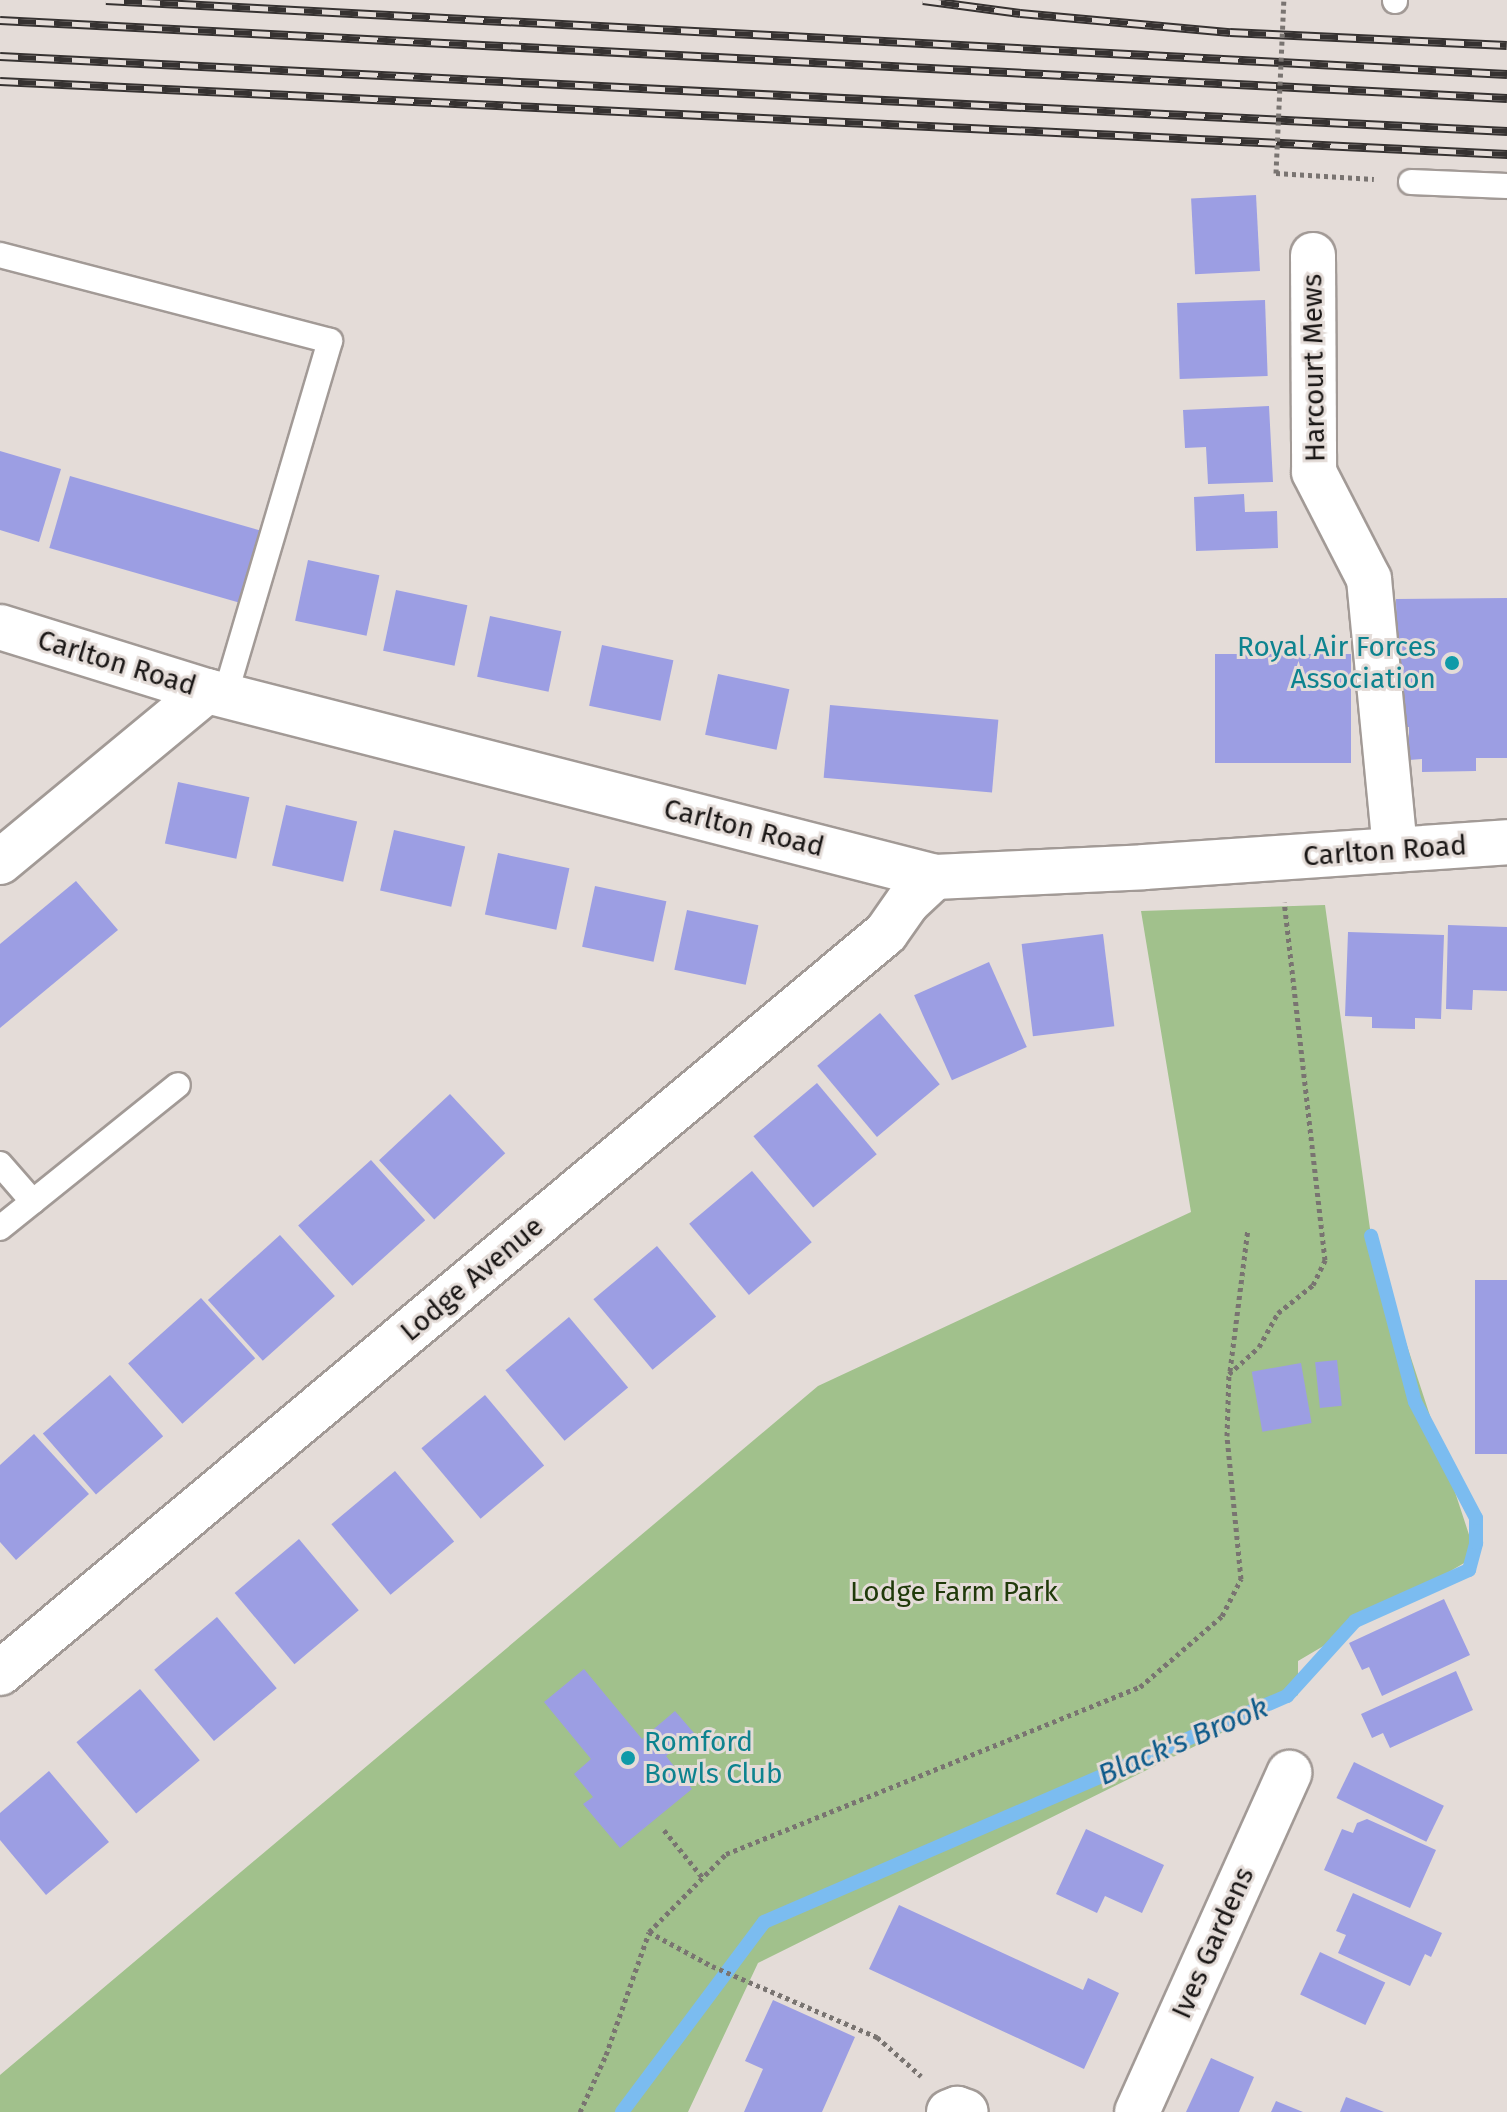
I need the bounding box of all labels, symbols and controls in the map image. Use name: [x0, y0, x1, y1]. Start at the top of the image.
street label: Harcourt Mews: [1296, 274, 1332, 462]
street label: Carlton Road: [34, 623, 200, 703]
place label: Royal Air Forces Association: [1237, 630, 1436, 696]
marker: Royal Air Forces Association: [1443, 654, 1461, 672]
street label: Carlton Road: [660, 792, 828, 864]
street label: Carlton Road: [1302, 829, 1468, 873]
street label: Lodge Avenue: [394, 1210, 550, 1348]
park label: Lodge Farm Park: [850, 1575, 1058, 1609]
water label: Black's Brook: [1092, 1689, 1274, 1793]
place label: Romford Bowls Club: [644, 1725, 783, 1791]
marker: Romford Bowls Club: [619, 1749, 637, 1767]
street label: Ives Gardens: [1165, 1862, 1261, 2024]

